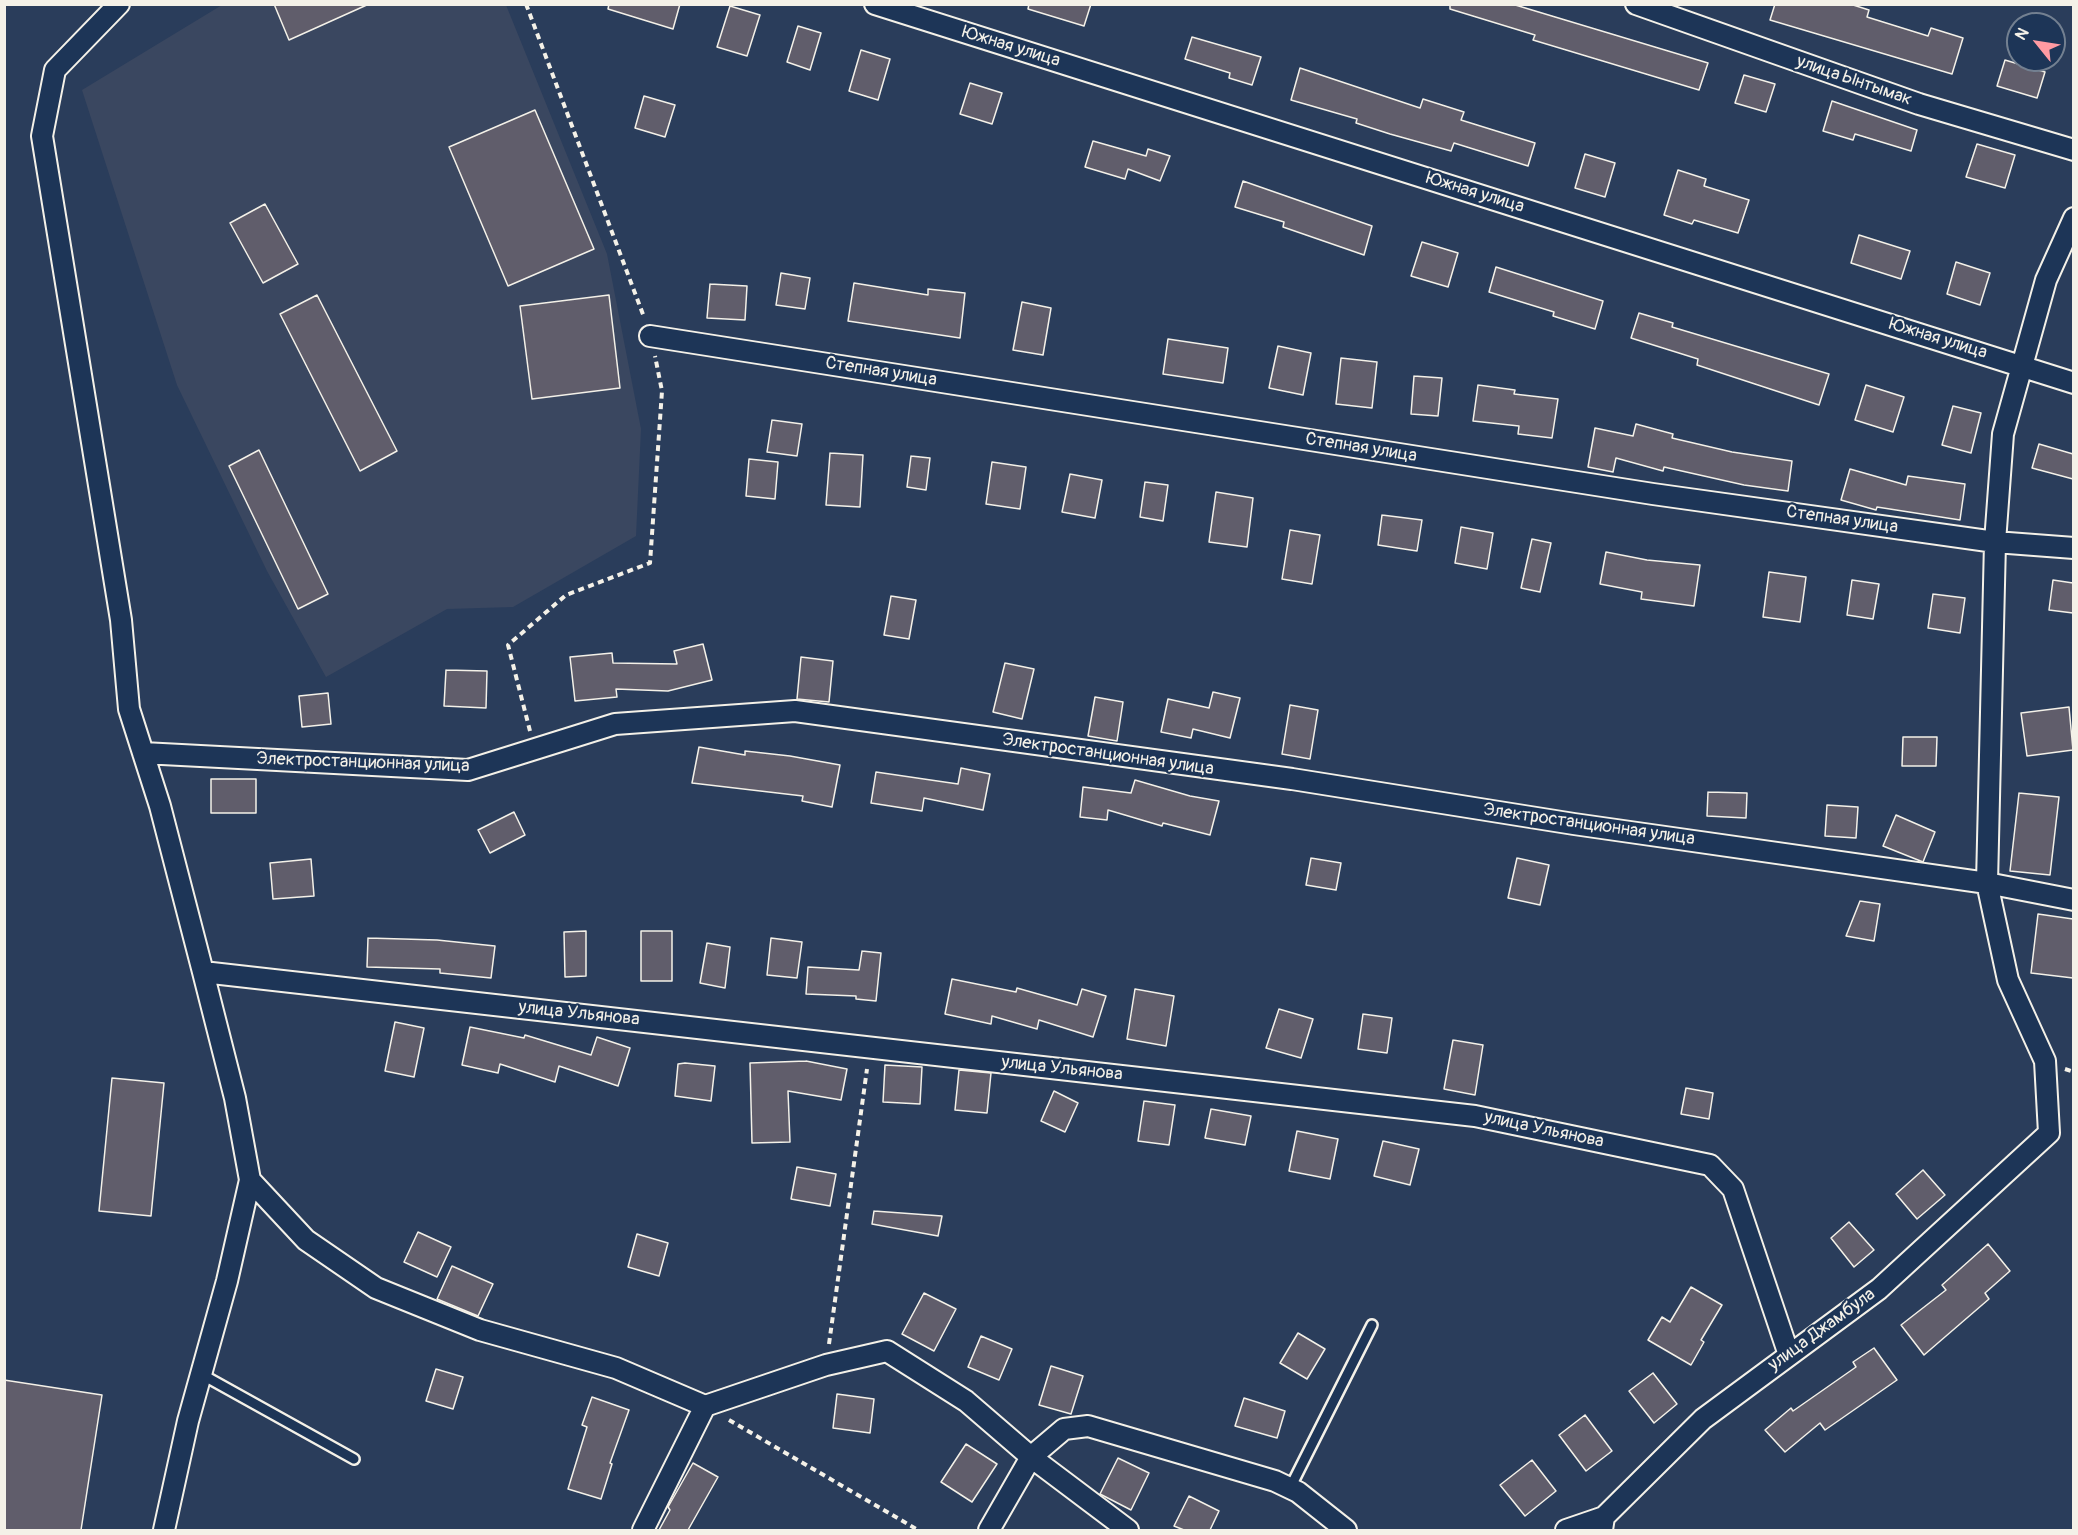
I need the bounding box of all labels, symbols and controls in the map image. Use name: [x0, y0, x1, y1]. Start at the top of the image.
north arrow: [2006, 12, 2066, 72]
street label: Южная улица: [959, 22, 1063, 72]
text: N: [2011, 24, 2034, 44]
street label: улица Ынтымак: [1793, 51, 1915, 111]
street label: Южная улица: [1423, 168, 1527, 218]
street label: Южная улица: [1886, 314, 1990, 364]
street label: Степная улица: [824, 353, 938, 391]
street label: Степная улица: [1304, 429, 1418, 467]
street label: Степная улица: [1785, 501, 1899, 539]
street label: Электростанционная улица: [1001, 729, 1215, 781]
street label: Электростанционная улица: [256, 748, 470, 778]
street label: Электростанционная улица: [1482, 799, 1696, 851]
street label: улица Ульянова: [517, 997, 641, 1031]
street label: улица Ульянова: [1000, 1052, 1124, 1086]
street label: улица Ульянова: [1482, 1107, 1606, 1153]
street label: улица Джамбула: [1764, 1284, 1880, 1376]

